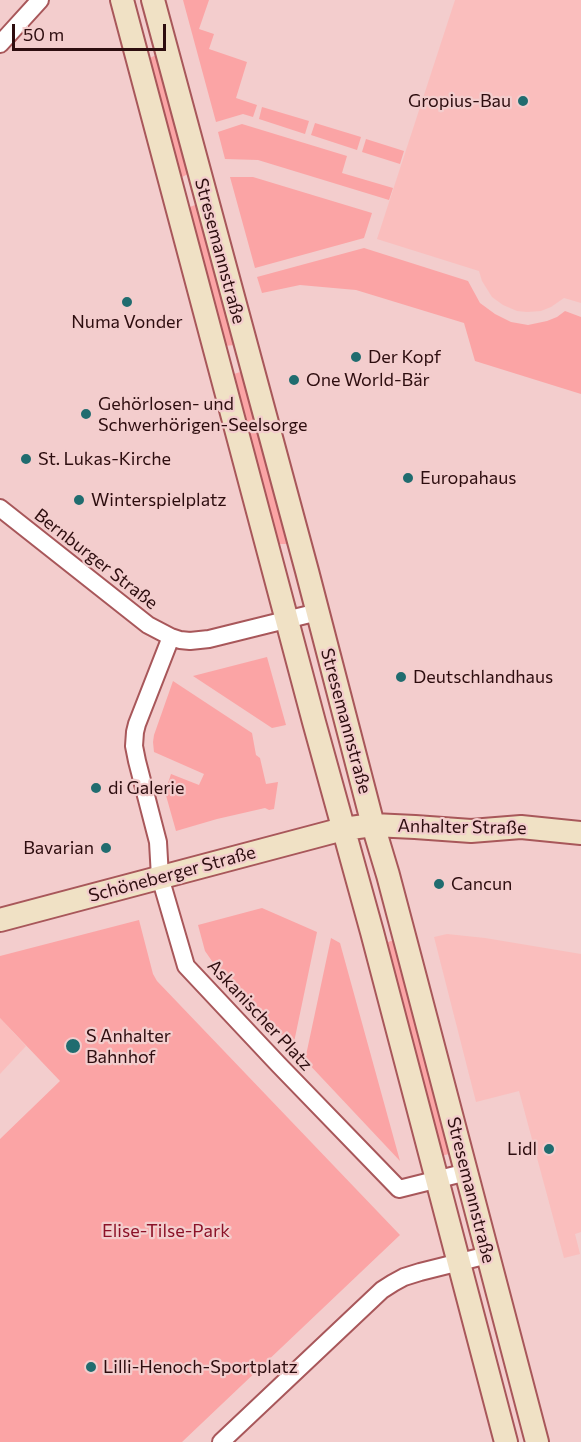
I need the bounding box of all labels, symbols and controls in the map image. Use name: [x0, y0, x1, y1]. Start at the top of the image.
scale bar: [15, 12, 170, 50]
text: 50 m: [23, 23, 64, 45]
place label: Gropius-Bau: [408, 90, 511, 112]
marker: Gropius-Bau: [516, 94, 530, 108]
street label: Stresemannstraße: [190, 176, 250, 326]
marker: Numa Vonder: [120, 295, 134, 309]
place label: Numa Vonder: [71, 311, 183, 333]
place label: Der Kopf: [368, 346, 441, 368]
marker: Der Kopf: [349, 350, 363, 364]
place label: One World-Bär: [306, 369, 430, 391]
marker: One World-Bär: [287, 373, 301, 387]
place label: Gehörlosen- und Schwerhörigen-Seelsorge: [98, 393, 308, 436]
marker: Gehörlosen- und Schwerhörigen-Seelsorge: [79, 407, 93, 421]
place label: St. Lukas-Kirche: [38, 448, 171, 470]
marker: St. Lukas-Kirche: [19, 452, 33, 466]
place label: Europahaus: [420, 467, 516, 489]
marker: Europahaus: [401, 471, 415, 485]
place label: Winterspielplatz: [91, 489, 226, 511]
marker: Winterspielplatz: [72, 493, 86, 507]
street label: Bernburger Straße: [30, 504, 162, 614]
street label: Stresemannstraße: [316, 646, 376, 796]
place label: Deutschlandhaus: [413, 666, 553, 688]
marker: Deutschlandhaus: [394, 670, 408, 684]
place label: di Galerie: [108, 777, 184, 799]
marker: di Galerie: [89, 781, 103, 795]
street label: Anhalter Straße: [397, 815, 527, 839]
place label: Bavarian: [23, 837, 94, 859]
street label: Schöneberger Straße: [86, 841, 258, 907]
marker: Bavarian: [99, 841, 113, 855]
place label: Cancun: [451, 873, 512, 895]
marker: Cancun: [432, 877, 446, 891]
street label: Askanischer Platz: [203, 955, 317, 1075]
place label: S Anhalter Bahnhof: [86, 1025, 171, 1068]
marker: S Anhalter Bahnhof: [64, 1037, 82, 1055]
street label: Stresemannstraße: [442, 1115, 500, 1265]
place label: Lidl: [507, 1138, 537, 1160]
marker: Lidl: [542, 1142, 556, 1156]
park label: Elise-Tilse-Park: [102, 1220, 230, 1242]
place label: Lilli-Henoch-Sportplatz: [103, 1356, 298, 1378]
marker: Lilli-Henoch-Sportplatz: [84, 1360, 98, 1374]

